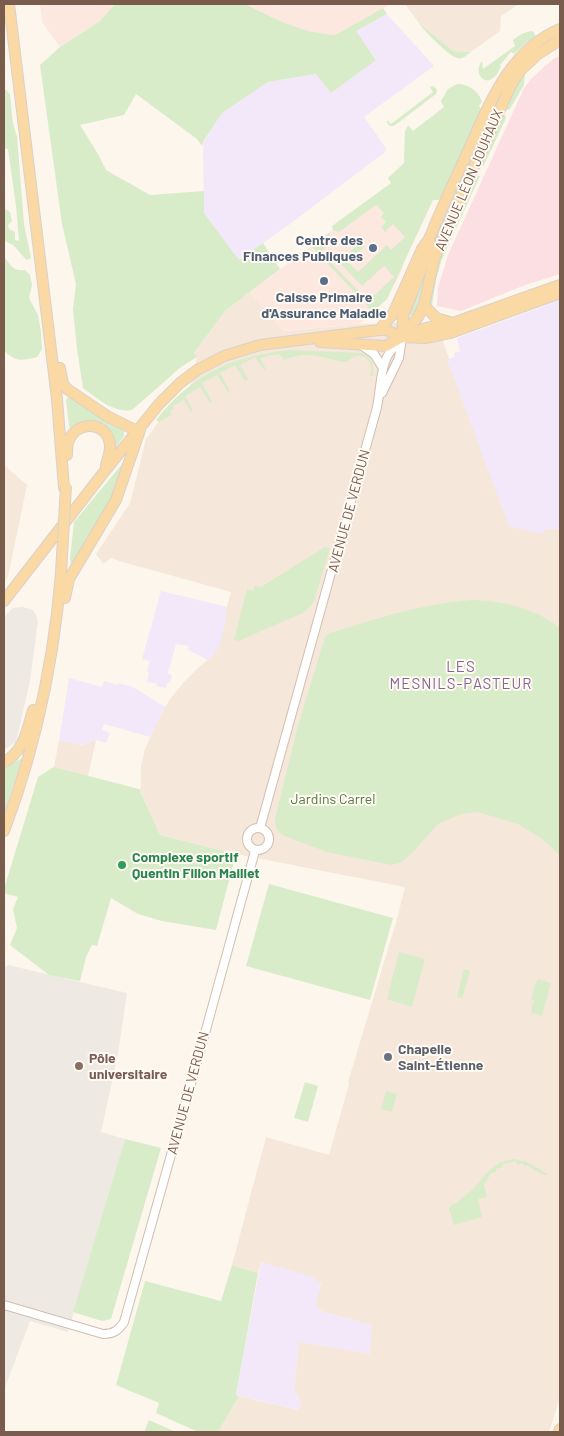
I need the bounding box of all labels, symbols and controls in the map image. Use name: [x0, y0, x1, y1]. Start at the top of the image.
street label: AVENUE LÉON JOUHAUX: [432, 107, 506, 253]
place label: Centre des Finances Publiques: [243, 232, 363, 264]
marker: Centre des Finances Publiques: [367, 242, 379, 254]
marker: Caisse Primaire d'Assurance Maladie: [318, 275, 330, 287]
place label: Caisse Primaire d'Assurance Maladie: [261, 289, 387, 322]
street label: AVENUE DE VERDUN: [325, 448, 373, 574]
district label: LES MESNILS-PASTEUR: [388, 658, 534, 693]
park label: Jardins Carrel: [291, 791, 375, 807]
place label: Complexe sportif Quentin Fillon Maillet: [132, 849, 260, 882]
marker: Complexe sportif Quentin Fillon Maillet: [116, 859, 128, 871]
street label: AVENUE DE VERDUN: [164, 1030, 212, 1156]
place label: Chapelle Saint-Étienne: [398, 1041, 483, 1074]
place label: Pôle universitaire: [89, 1050, 167, 1082]
marker: Chapelle Saint-Étienne: [382, 1051, 394, 1063]
marker: Pôle universitaire: [73, 1060, 85, 1072]

